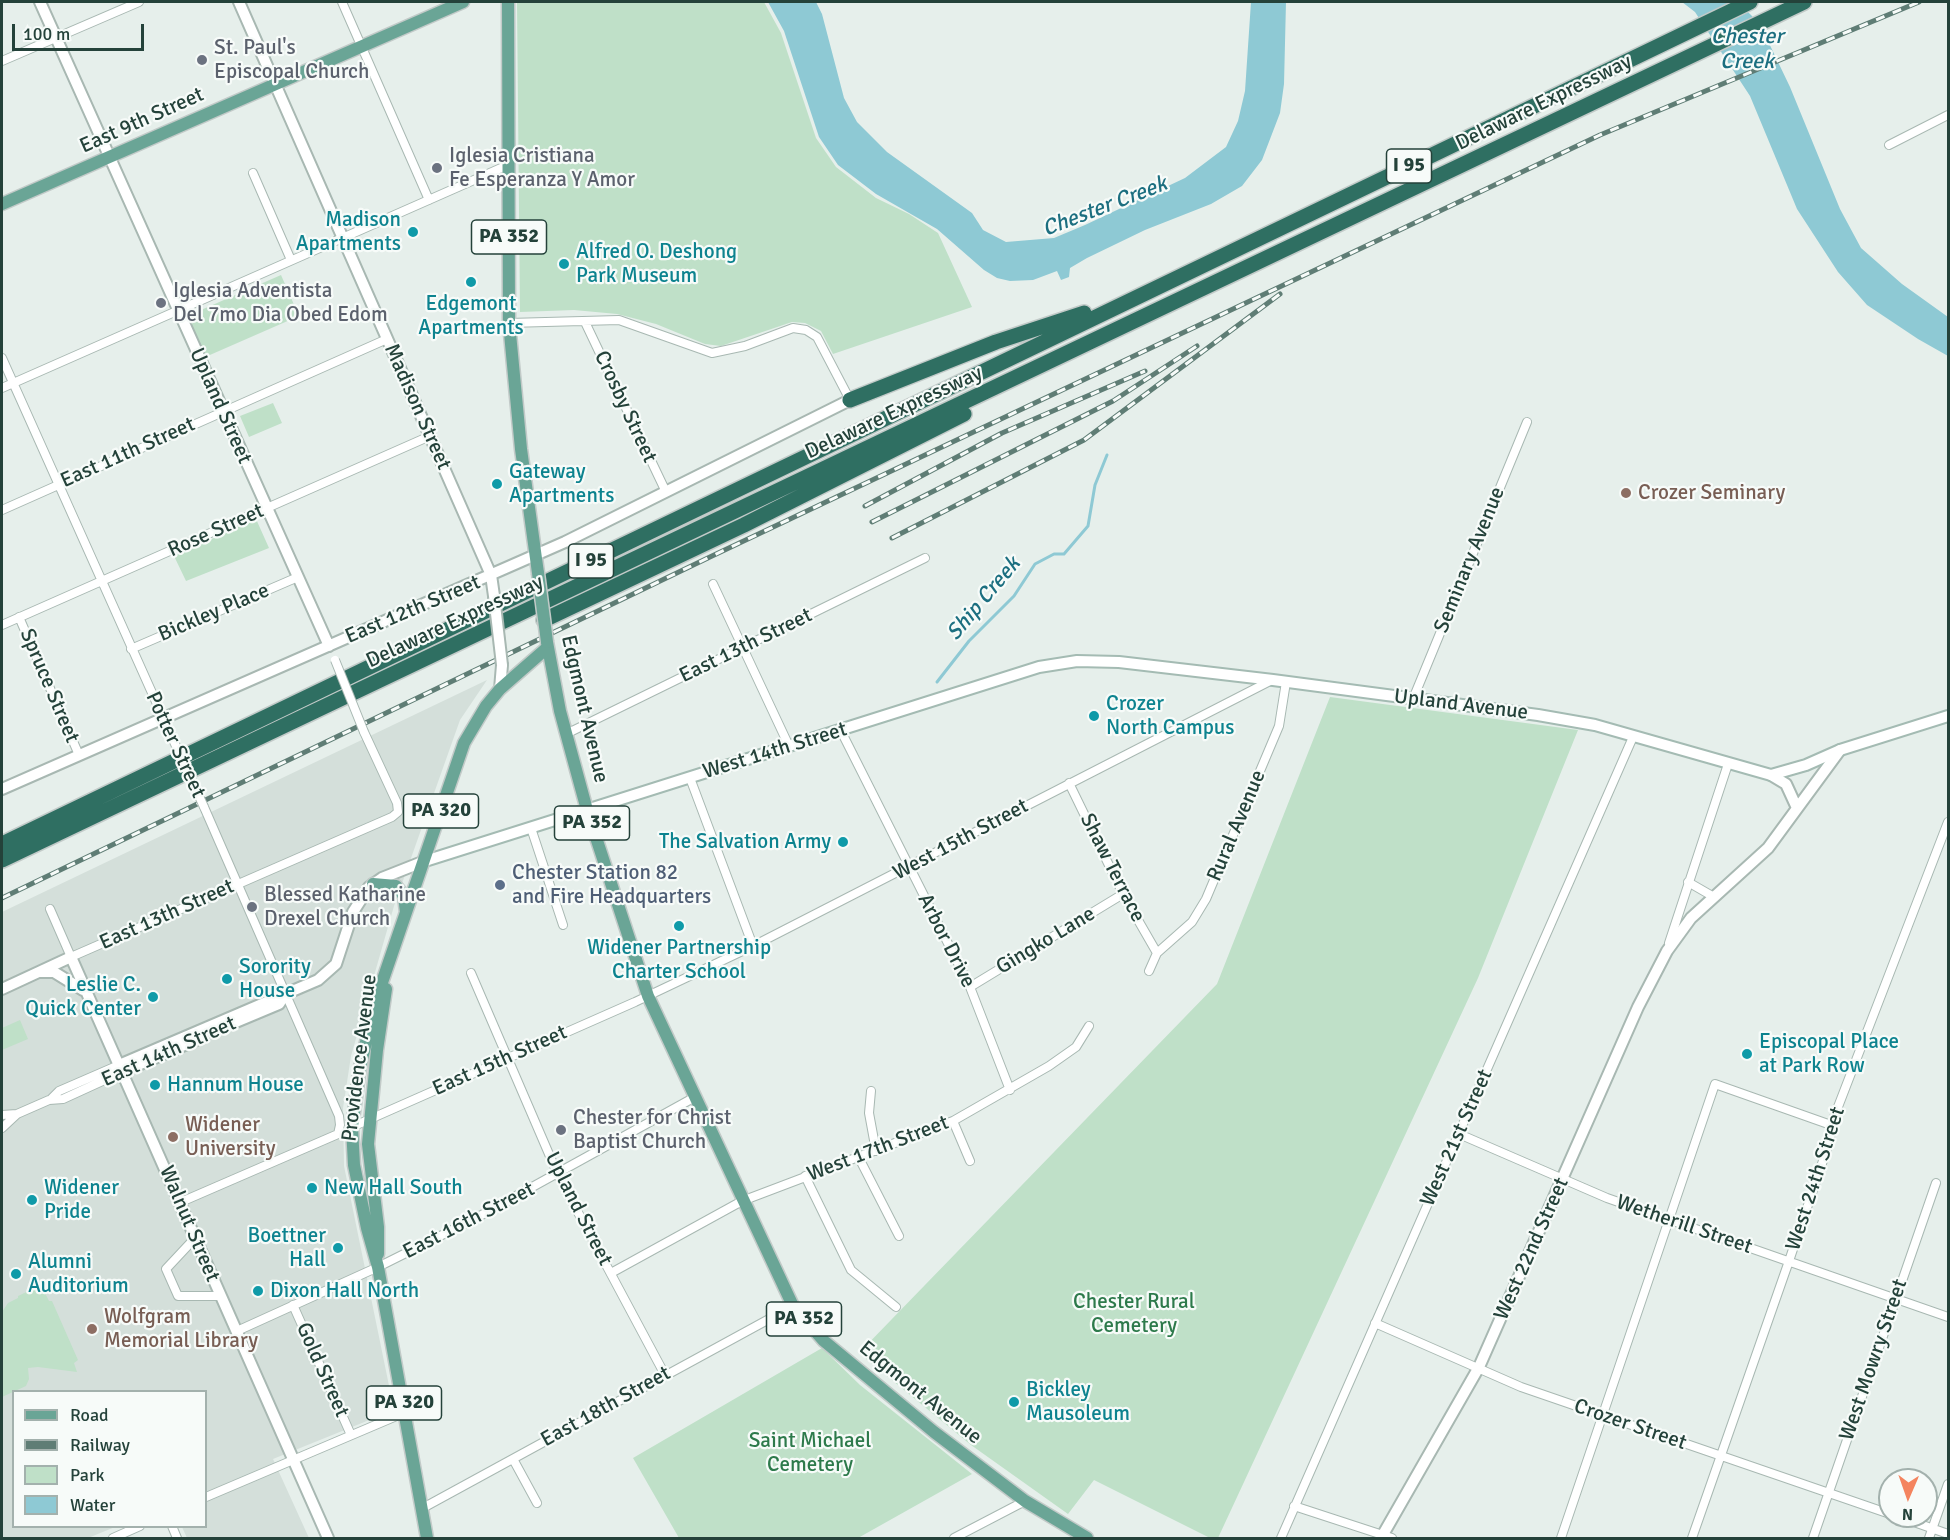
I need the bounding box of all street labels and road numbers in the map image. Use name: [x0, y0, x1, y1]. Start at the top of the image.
street label: Delaware Expressway: [1452, 49, 1636, 157]
street label: East 9th Street: [76, 82, 208, 160]
road number: I 95: [1386, 149, 1432, 183]
road number: PA 352: [472, 220, 546, 254]
street label: Madison Street: [378, 340, 456, 474]
street label: Upland Street: [183, 344, 257, 468]
street label: Crosby Street: [588, 347, 662, 467]
street label: Delaware Expressway: [801, 361, 987, 465]
street label: East 11th Street: [57, 412, 199, 494]
street label: Seminary Avenue: [1429, 483, 1511, 637]
street label: Rose Street: [164, 499, 268, 563]
road number: I 95: [568, 544, 614, 578]
street label: East 12th Street: [342, 570, 484, 650]
street label: Delaware Expressway: [362, 570, 548, 674]
street label: Bickley Place: [155, 578, 273, 648]
street label: East 13th Street: [676, 603, 816, 689]
street label: Spruce Street: [14, 625, 84, 747]
street label: Edgmont Avenue: [555, 633, 613, 785]
street label: Upland Avenue: [1393, 684, 1529, 726]
street label: Potter Street: [139, 688, 211, 802]
street label: West 14th Street: [700, 717, 850, 785]
street label: Rural Avenue: [1202, 767, 1272, 885]
road number: PA 320: [404, 794, 478, 828]
street label: West 15th Street: [889, 794, 1033, 886]
road number: PA 352: [554, 806, 630, 840]
street label: Shaw Terrace: [1074, 809, 1150, 927]
street label: East 13th Street: [96, 874, 238, 956]
street label: Arbor Drive: [912, 890, 980, 992]
street label: Gingko Lane: [992, 902, 1100, 980]
street label: Providence Avenue: [337, 973, 383, 1143]
street label: East 14th Street: [98, 1011, 240, 1093]
street label: East 15th Street: [429, 1020, 571, 1102]
street label: West 21st Street: [1416, 1066, 1498, 1210]
street label: West 24th Street: [1781, 1104, 1851, 1254]
street label: West 17th Street: [804, 1110, 952, 1188]
street label: Upland Street: [539, 1148, 617, 1270]
street label: Walnut Street: [153, 1162, 225, 1286]
street label: West 22nd Street: [1489, 1174, 1575, 1324]
street label: East 16th Street: [399, 1177, 539, 1265]
street label: Wetherill Street: [1613, 1190, 1755, 1260]
street label: West Mowry Street: [1835, 1276, 1913, 1444]
road number: PA 352: [766, 1302, 842, 1336]
street label: Gold Street: [290, 1319, 354, 1421]
street label: Edgmont Avenue: [854, 1336, 986, 1450]
street label: East 18th Street: [537, 1361, 675, 1453]
road number: PA 320: [366, 1386, 442, 1420]
street label: Crozer Street: [1570, 1394, 1690, 1456]

